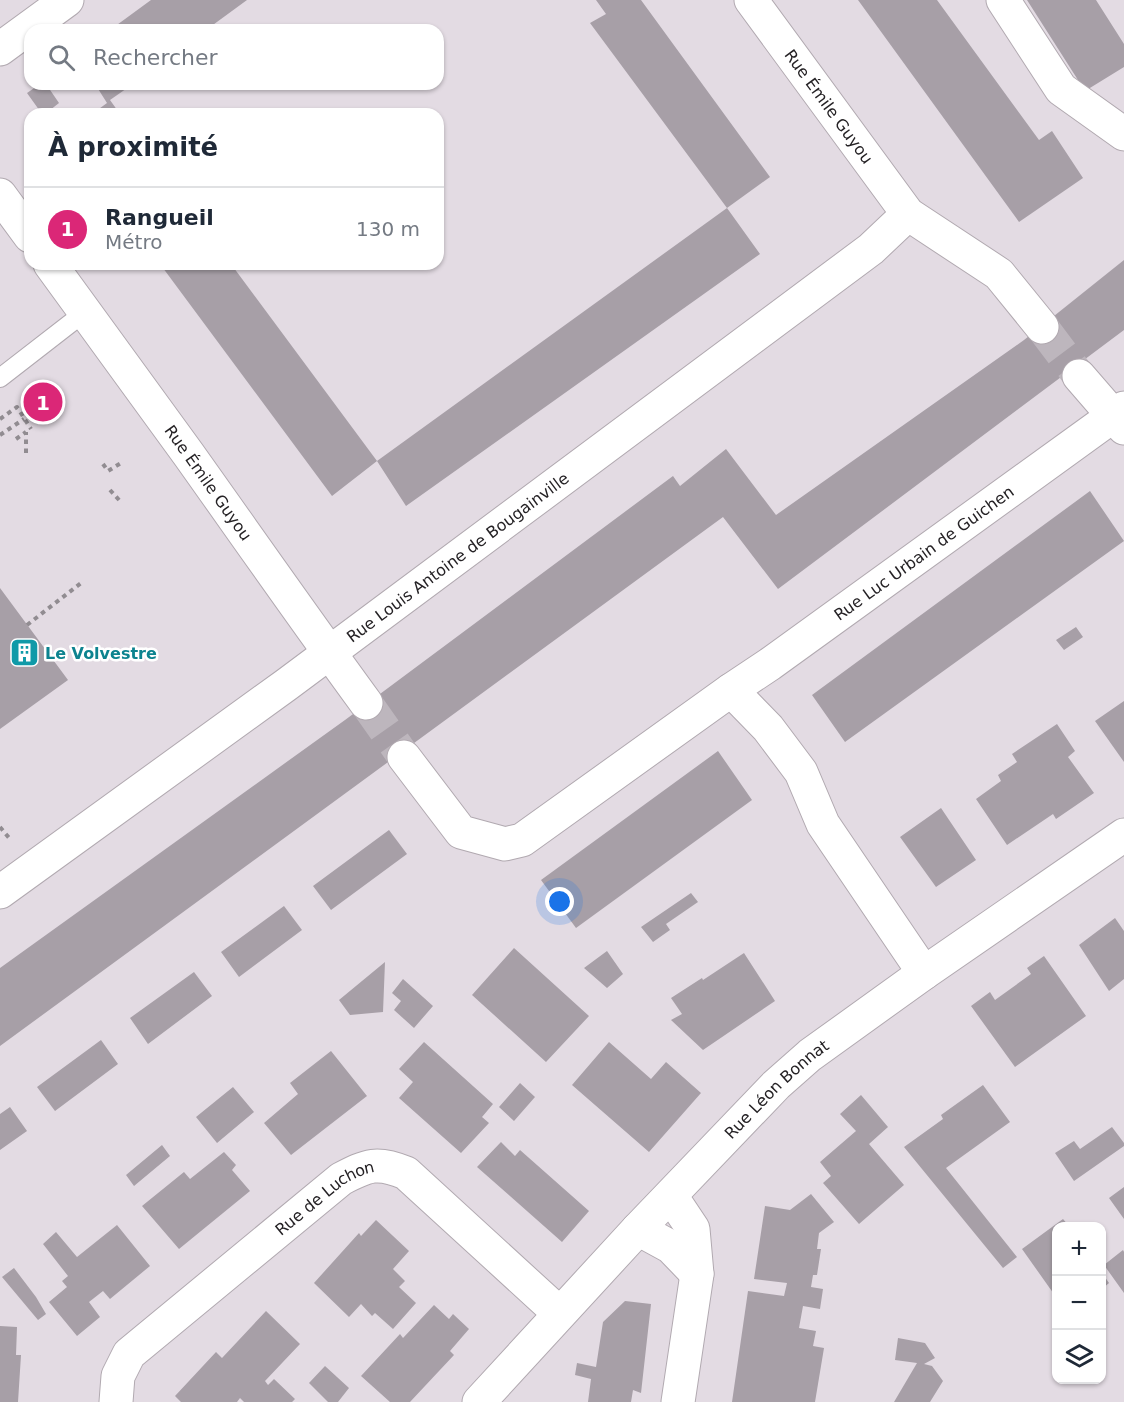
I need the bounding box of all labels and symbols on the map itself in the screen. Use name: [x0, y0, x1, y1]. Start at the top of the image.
street label: Rue Émile Guyou: [781, 46, 877, 167]
pin: 1: [24, 380, 63, 424]
street label: Rue Émile Guyou: [161, 421, 256, 544]
street label: Rue Louis Antoine de Bougainville: [343, 468, 572, 646]
street label: Rue Luc Urbain de Guichen: [830, 482, 1017, 624]
building icon: Le Volvestre: [8, 637, 40, 669]
place label: Le Volvestre: [45, 644, 157, 663]
your location: [545, 887, 574, 916]
street label: Rue Léon Bonnat: [720, 1035, 832, 1142]
street label: Rue de Luchon: [271, 1157, 376, 1239]

